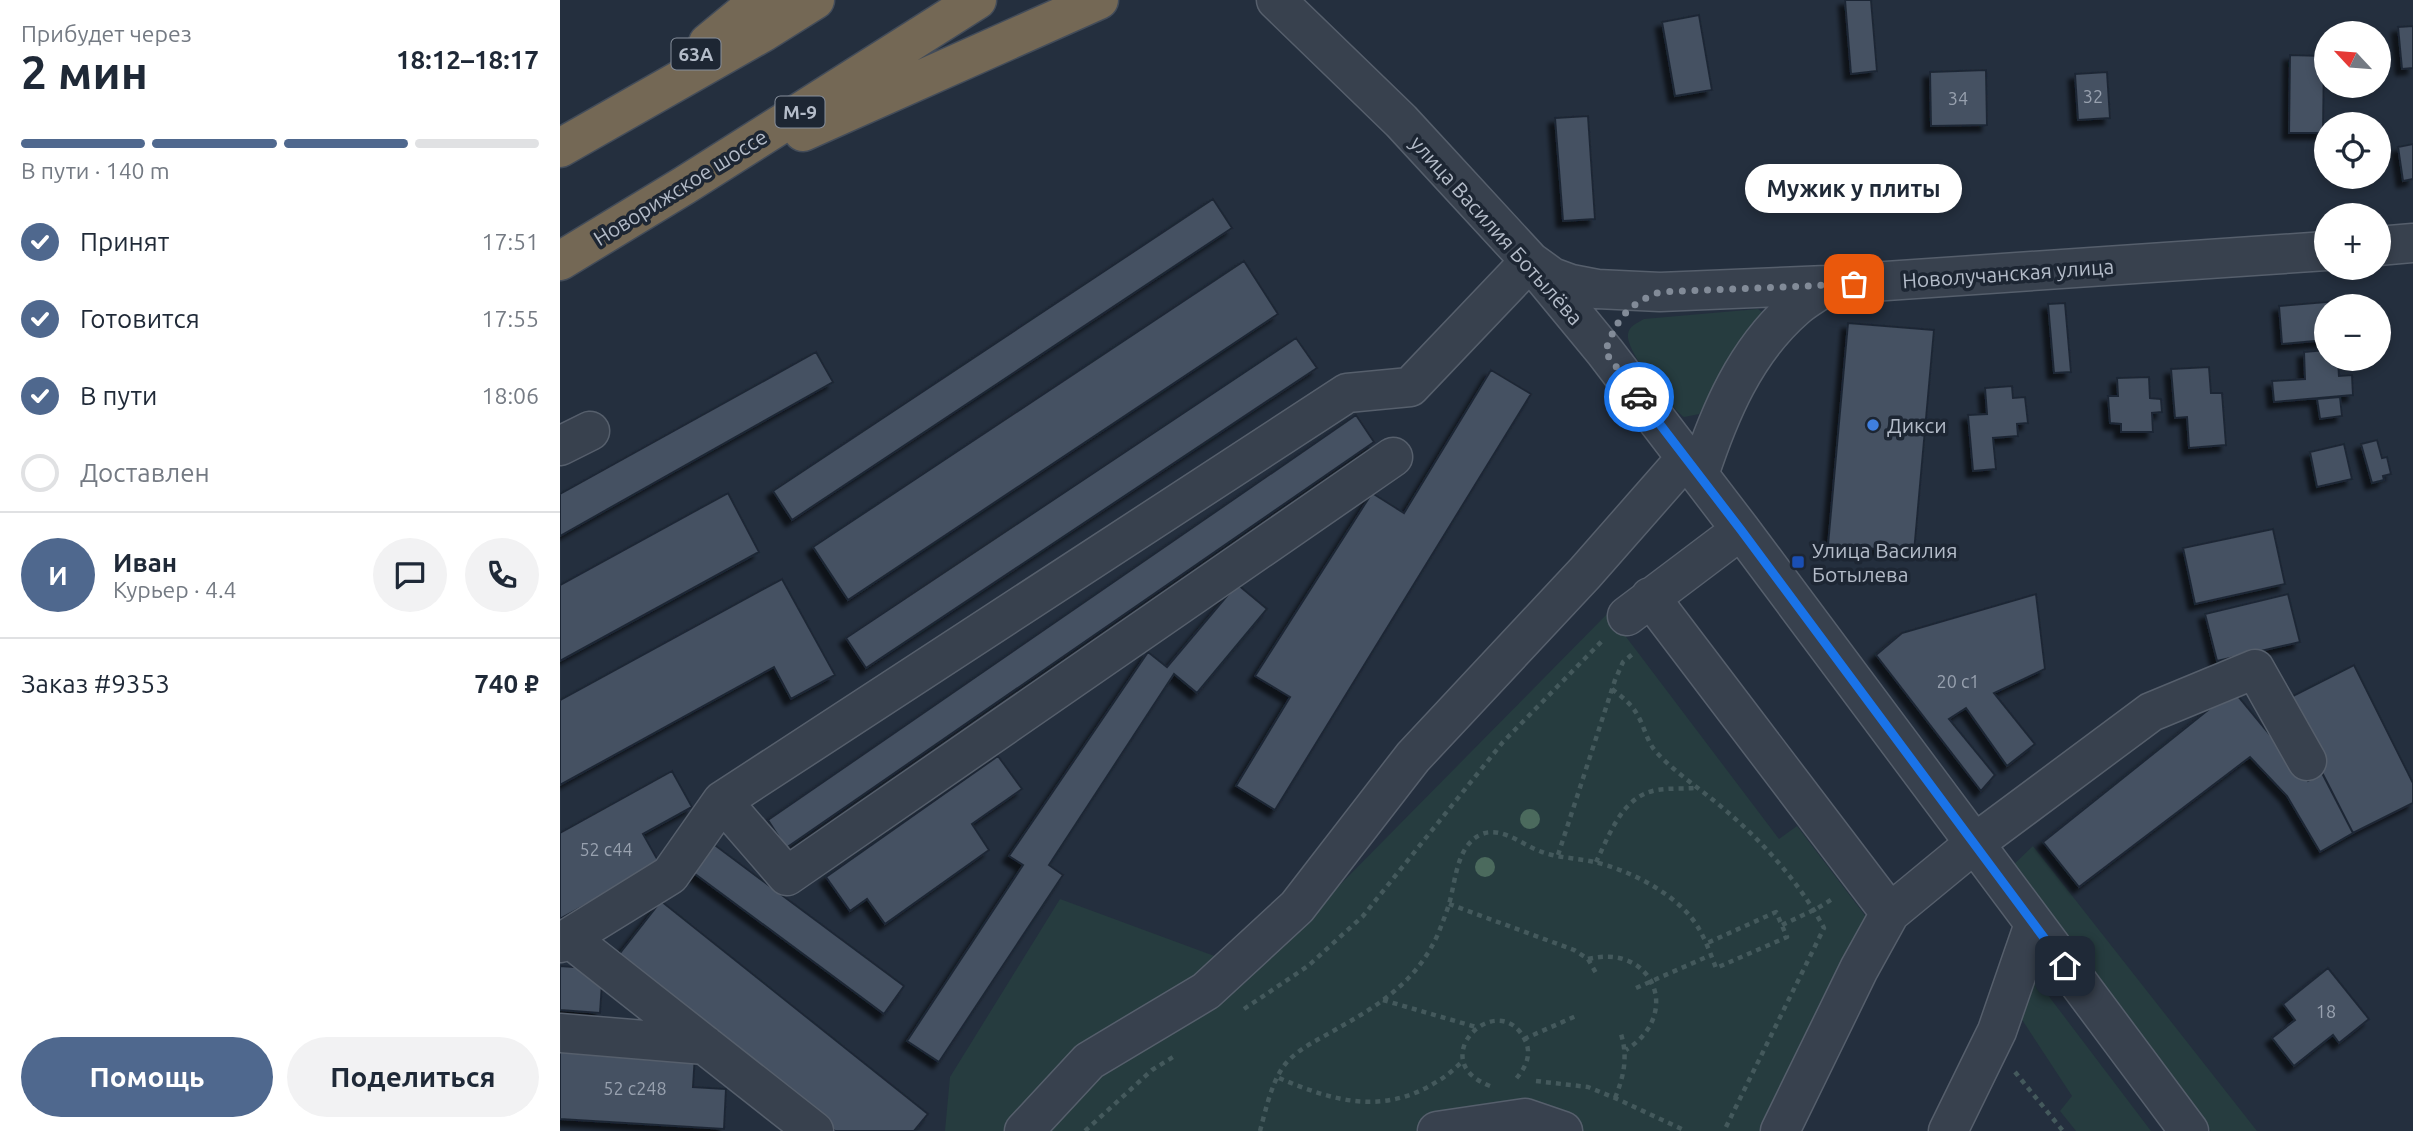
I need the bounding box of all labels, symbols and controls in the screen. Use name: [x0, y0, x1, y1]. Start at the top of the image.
text: Прибудет через: [21, 21, 192, 46]
north arrow: [2314, 21, 2390, 98]
map controls: [2314, 21, 2391, 371]
road number: 63A: [671, 38, 720, 70]
text: 18:12–18:17: [396, 45, 539, 74]
text: 2 мин: [21, 46, 148, 98]
house number: 32: [2083, 86, 2103, 106]
house number: 34: [1948, 88, 1968, 108]
road number: М-9: [776, 96, 824, 128]
button: locate: [2314, 112, 2391, 189]
street label: Новорижское шоссе: [589, 124, 771, 250]
street label: улица Василия Ботылёва: [1406, 131, 1588, 329]
text: В пути · 140 m: [21, 158, 170, 183]
callout: Мужик у плиты: [1746, 165, 1962, 214]
text: Мужик у плиты: [1766, 176, 1941, 201]
button: +: [2314, 203, 2391, 280]
icon: check: [21, 223, 59, 261]
text: Принят: [80, 227, 169, 256]
text: 17:51: [481, 229, 539, 254]
pin: [1824, 254, 1884, 314]
street label: Новолучанская улица: [1901, 254, 2115, 292]
icon: bag: [1835, 265, 1873, 303]
button: −: [2314, 294, 2391, 371]
icon: check: [21, 300, 59, 338]
text: Готовится: [80, 304, 200, 333]
text: 17:55: [481, 306, 539, 331]
courier: [1604, 362, 1674, 432]
icon: check: [21, 377, 59, 415]
icon: car: [1620, 378, 1658, 416]
text: В пути: [80, 381, 157, 410]
text: 18:06: [481, 383, 539, 408]
place label: Дикси: [1887, 413, 1947, 437]
marker: Дикси: [1865, 417, 1881, 433]
text: Доставлен: [80, 458, 210, 487]
button: chat: [373, 538, 447, 612]
button: phone: [465, 538, 539, 612]
place label: Улица Василия Ботылева: [1812, 538, 1958, 586]
text: Иван: [113, 548, 177, 577]
marker: Улица Василия Ботылева: [1790, 554, 1806, 570]
text: И: [48, 561, 68, 590]
text: Курьер · 4.4: [113, 577, 237, 602]
text: Заказ #9353: [21, 669, 170, 698]
text: 740 ₽: [474, 669, 539, 698]
house number: 20 с1: [1937, 671, 1979, 691]
house number: 52 с44: [579, 839, 633, 859]
pin: [2035, 936, 2095, 996]
icon: home: [2046, 947, 2084, 985]
house number: 18: [2316, 1001, 2336, 1021]
button: Помощь: [21, 1037, 273, 1117]
button: Поделиться: [287, 1037, 539, 1117]
house number: 52 с248: [603, 1078, 667, 1098]

